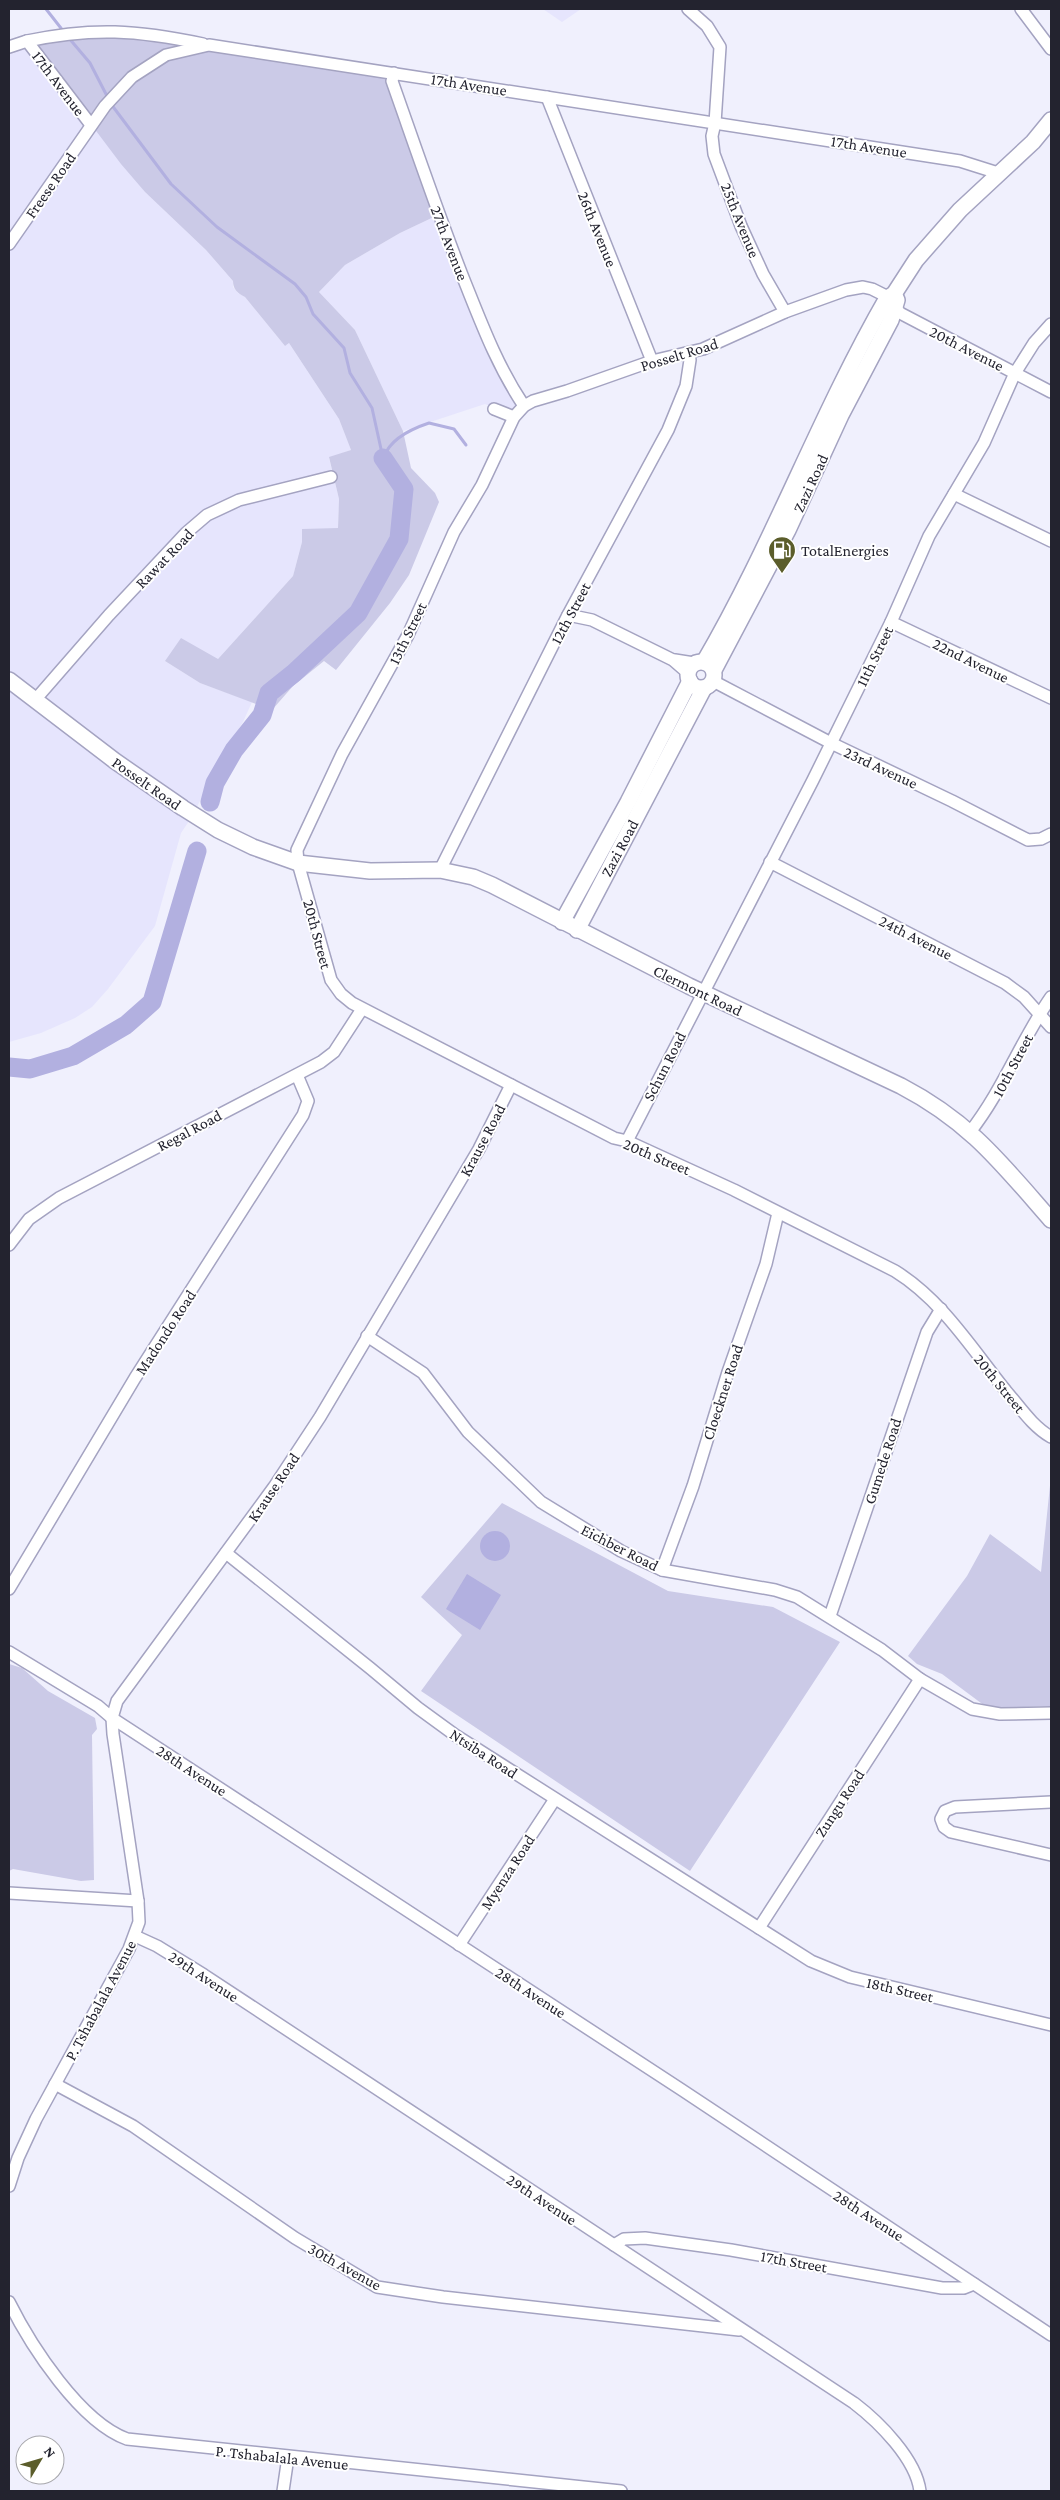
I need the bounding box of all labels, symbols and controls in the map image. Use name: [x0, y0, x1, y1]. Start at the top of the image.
street label: 17th Avenue: [29, 48, 88, 119]
street label: 17th Avenue: [430, 70, 508, 99]
street label: 17th Avenue: [830, 132, 908, 161]
street label: Freese Road: [22, 149, 79, 221]
street label: 25th Avenue: [718, 180, 763, 260]
street label: 26th Avenue: [575, 189, 620, 269]
street label: 27th Avenue: [427, 203, 472, 283]
street label: 20th Avenue: [927, 323, 1007, 374]
street label: Posselt Road: [638, 334, 721, 374]
street label: Zazi Road: [790, 451, 832, 515]
street label: Rawat Road: [132, 525, 197, 592]
fuel station icon: TotalEnergies: [767, 535, 797, 574]
place label: TotalEnergies: [801, 542, 889, 560]
street label: 12th Street: [547, 579, 594, 647]
street label: 13th Street: [385, 599, 430, 667]
street label: 11th Street: [853, 623, 897, 689]
street label: 22nd Avenue: [930, 635, 1011, 686]
street label: 23rd Avenue: [841, 743, 920, 792]
street label: Posselt Road: [109, 753, 185, 814]
street label: Zazi Road: [597, 816, 642, 880]
street label: 20th Street: [300, 898, 335, 971]
street label: 24th Avenue: [876, 912, 955, 963]
street label: Clermont Road: [651, 962, 745, 1019]
street label: Schun Road: [640, 1028, 689, 1104]
street label: 10th Street: [989, 1030, 1036, 1100]
street label: Krause Road: [456, 1101, 509, 1179]
street label: Regal Road: [154, 1106, 225, 1155]
street label: 20th Street: [621, 1135, 693, 1178]
street label: Madondo Road: [132, 1286, 199, 1378]
street label: Cloeckner Road: [699, 1342, 746, 1442]
street label: 20th Street: [971, 1350, 1029, 1417]
street label: Gumede Road: [861, 1415, 905, 1506]
street label: Krause Road: [244, 1449, 303, 1525]
street label: Eichber Road: [578, 1521, 662, 1574]
street label: Ntsiba Road: [447, 1725, 521, 1782]
street label: 28th Avenue: [153, 1741, 230, 1799]
street label: Zungu Road: [811, 1766, 869, 1841]
street label: Myenza Road: [477, 1831, 539, 1913]
street label: P. Tshabalala Avenue: [62, 1937, 139, 2063]
street label: 29th Avenue: [166, 1948, 242, 2005]
street label: 28th Avenue: [492, 1963, 569, 2021]
street label: 18th Street: [865, 1974, 936, 2006]
street label: 29th Avenue: [504, 2171, 580, 2228]
street label: 28th Avenue: [830, 2186, 907, 2244]
street label: 30th Avenue: [305, 2239, 384, 2293]
street label: 17th Street: [759, 2247, 829, 2276]
north arrow: [15, 2435, 65, 2485]
street label: P. Tshabalala Avenue: [215, 2442, 349, 2473]
text: N: [41, 2443, 60, 2461]

